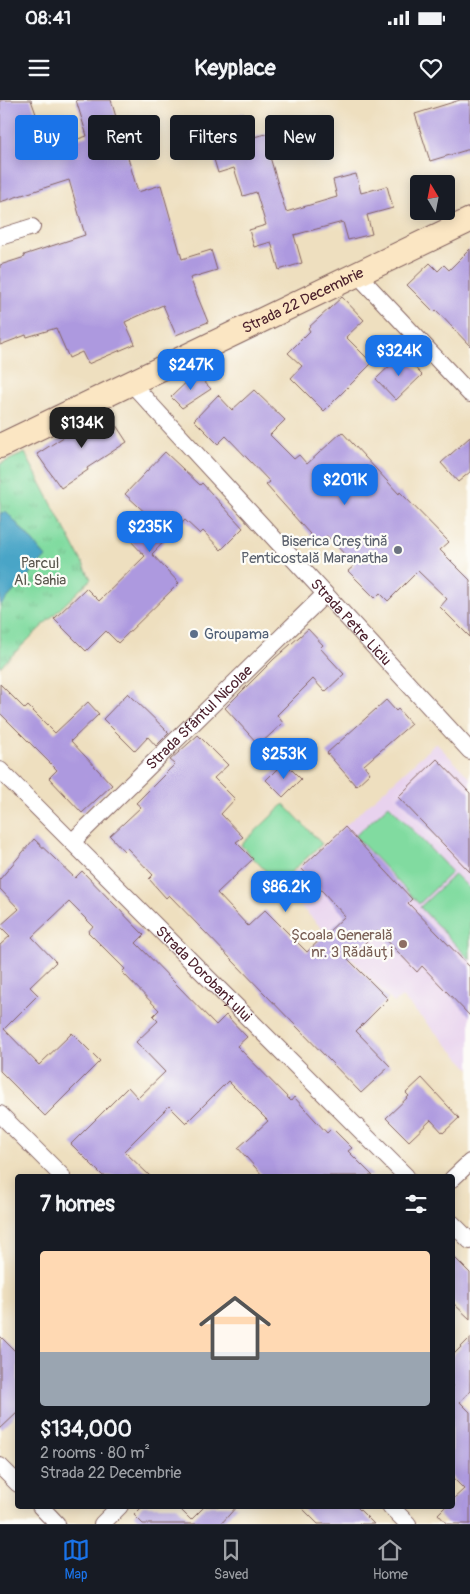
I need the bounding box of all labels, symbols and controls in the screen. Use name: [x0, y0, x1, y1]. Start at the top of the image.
text: 08:41: [25, 6, 71, 30]
icon: menu: [25, 54, 53, 82]
text: Keyplace: [194, 54, 276, 82]
icon: heart: [417, 54, 445, 82]
chip: Buy: [15, 115, 78, 160]
chip: Rent: [88, 115, 160, 160]
chip: Filters: [170, 115, 255, 160]
chip: New: [265, 115, 334, 160]
north arrow: [410, 175, 455, 220]
map controls: [410, 175, 455, 220]
street label: Strada 22 Decembrie: [239, 263, 367, 338]
pin: $324K: [364, 334, 434, 377]
text: $324K: [376, 341, 422, 361]
pin: $247K: [156, 348, 226, 391]
text: $247K: [168, 355, 214, 375]
pin: $134K: [47, 406, 117, 449]
text: $134K: [61, 413, 103, 433]
pin: $201K: [310, 464, 380, 506]
text: $201K: [323, 470, 367, 490]
pin: $235K: [115, 510, 185, 553]
text: $235K: [128, 517, 172, 537]
place label: Biserica Creștină Penticostală Maranatha: [241, 532, 388, 568]
marker: Biserica Creștină Penticostală Maranatha: [392, 544, 404, 556]
park label: Parcul Al. Sahia: [14, 554, 66, 590]
street label: Strada Petre Liciu: [307, 575, 396, 669]
place label: Groupama: [204, 625, 269, 644]
marker: Groupama: [188, 628, 200, 640]
street label: Strada Sfântul Nicolae: [142, 661, 257, 774]
pin: $253K: [249, 738, 319, 780]
text: $253K: [262, 744, 306, 764]
pin: $86.2K: [245, 870, 327, 913]
text: $86.2K: [262, 877, 310, 897]
street label: Strada Dorobanțului: [152, 922, 256, 1026]
place label: Școala Generală nr. 3 Rădăuți: [291, 926, 393, 962]
marker: Școala Generală nr. 3 Rădăuți: [397, 938, 409, 950]
icon: filters: [402, 1190, 430, 1218]
text: 7 homes: [40, 1191, 115, 1218]
icon: home: [190, 1283, 280, 1373]
text: $134,000: [40, 1416, 132, 1443]
text: 2 rooms · 80 m²: [40, 1443, 150, 1463]
text: Strada 22 Decembrie: [40, 1463, 181, 1483]
tab: Map: [62, 1536, 90, 1583]
tab: Saved: [214, 1536, 249, 1583]
tab: Home: [373, 1536, 408, 1583]

